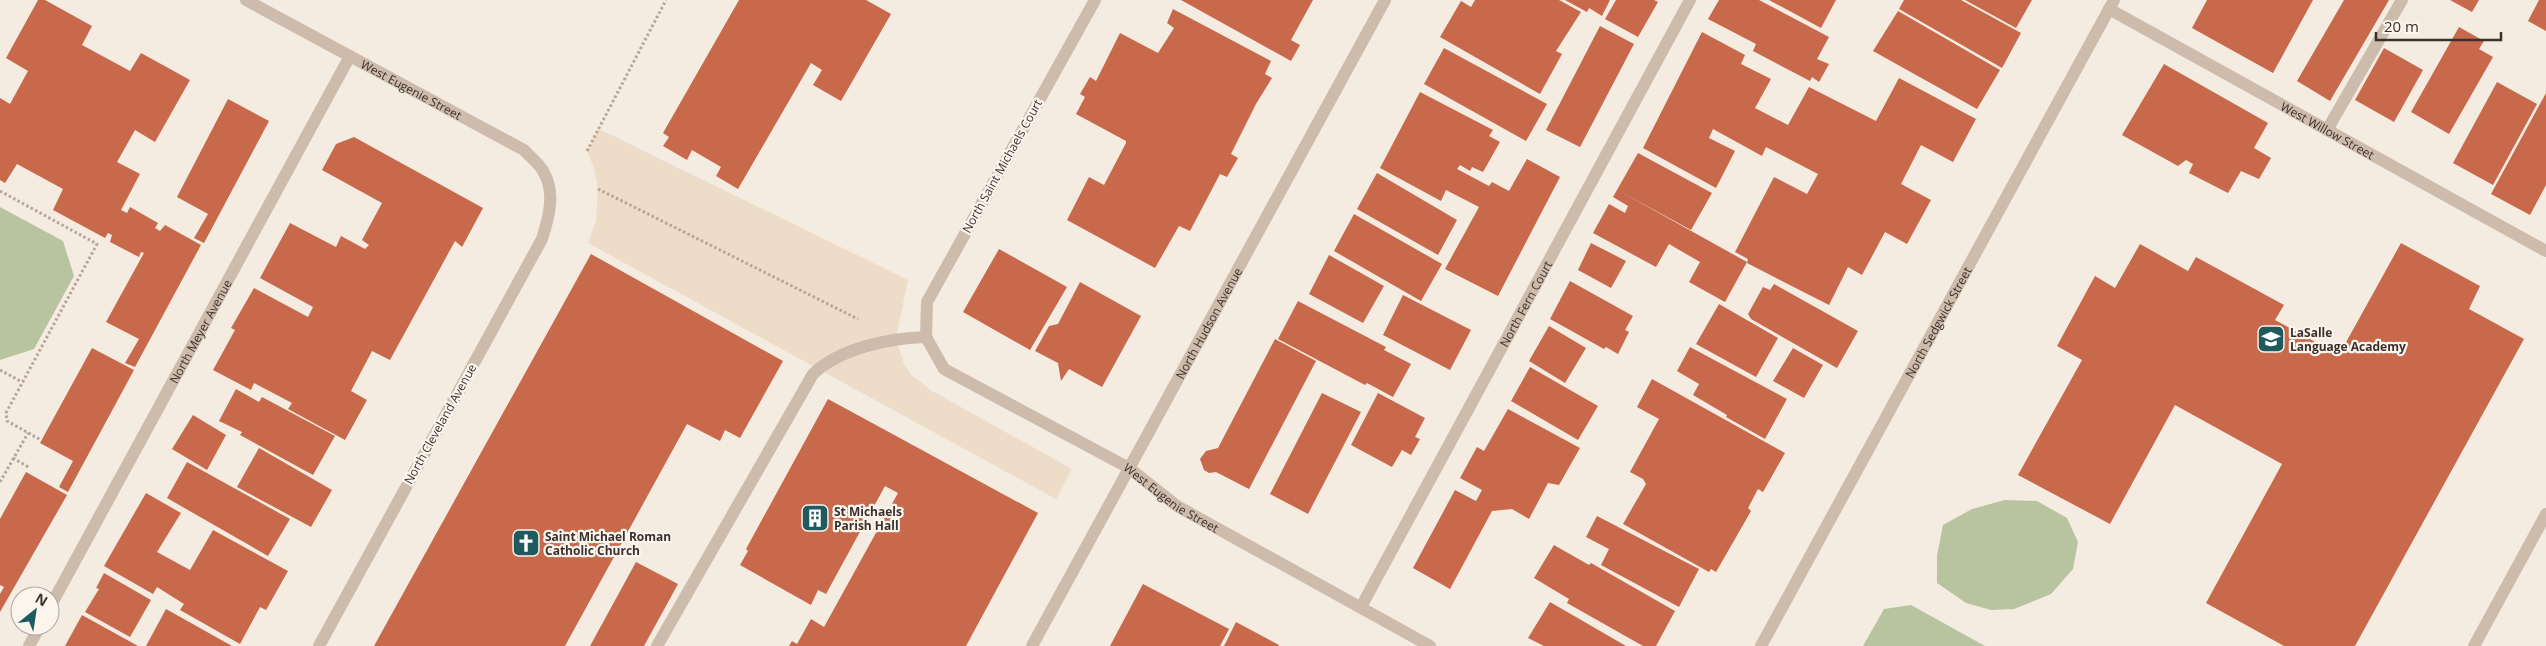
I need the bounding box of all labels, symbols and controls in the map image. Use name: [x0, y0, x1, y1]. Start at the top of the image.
scale bar: [2376, 10, 2501, 42]
text: 20 m: [2384, 16, 2419, 36]
street label: West Eugenie Street: [358, 55, 465, 123]
street label: North Saint Michaels Court: [958, 96, 1046, 236]
street label: West Willow Street: [2278, 97, 2377, 163]
street label: North Fern Court: [1495, 258, 1556, 350]
street label: North Hudson Avenue: [1171, 264, 1246, 382]
street label: North Sedgwick Street: [1901, 264, 1975, 381]
street label: North Meyer Avenue: [165, 276, 235, 386]
school or university icon: LaSalle Language Academy: [2256, 324, 2286, 354]
place label: LaSalle Language Academy: [2290, 324, 2406, 355]
street label: North Cleveland Avenue: [400, 360, 480, 487]
street label: West Eugenie Street: [1120, 459, 1222, 536]
building icon: St Michaels Parish Hall: [800, 503, 830, 533]
place label: St Michaels Parish Hall: [834, 503, 902, 534]
church icon: Saint Michael Roman Catholic Church: [511, 528, 541, 558]
place label: Saint Michael Roman Catholic Church: [545, 528, 671, 559]
north arrow: [10, 586, 60, 636]
text: N: [32, 588, 51, 610]

